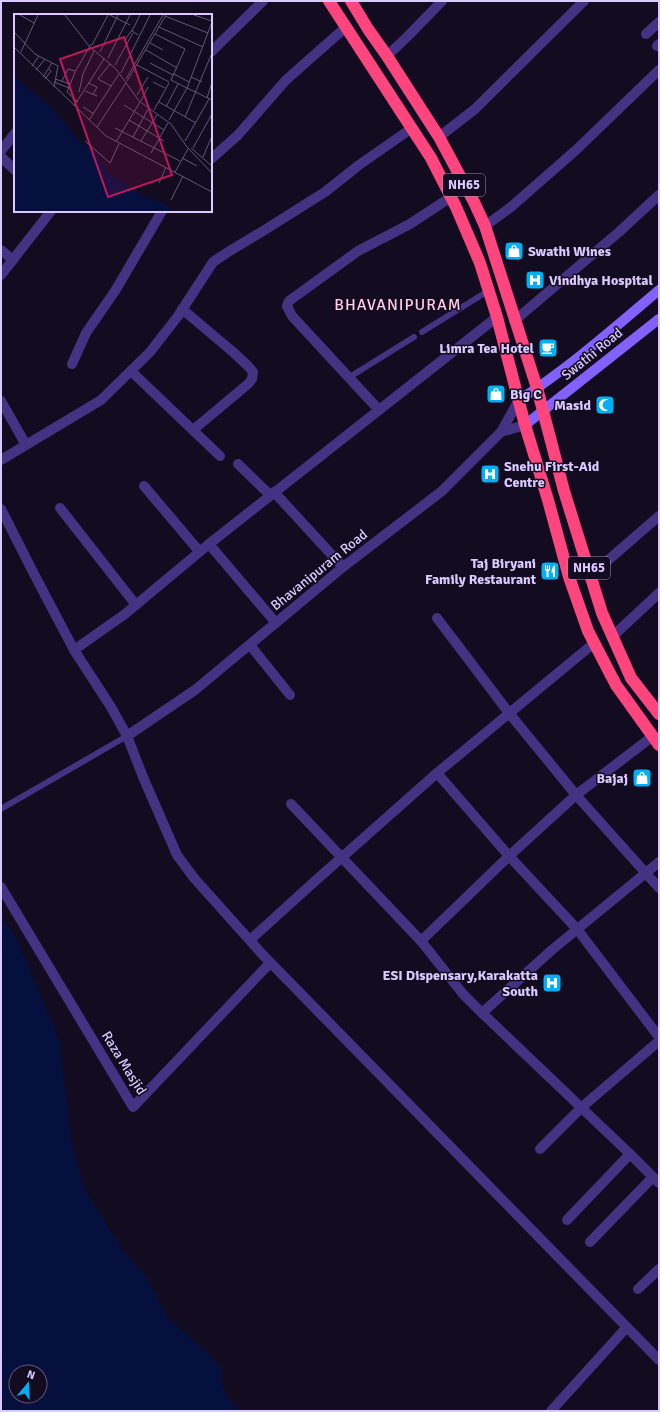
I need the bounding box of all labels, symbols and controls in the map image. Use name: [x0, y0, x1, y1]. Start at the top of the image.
inset map: [14, 14, 212, 212]
road number: NH65: [443, 174, 485, 196]
shop icon: Swathi Wines: [503, 240, 525, 262]
place label: Swathi Wines: [528, 243, 611, 260]
hospital icon: Vindhya Hospital: [524, 269, 546, 291]
place label: Vindhya Hospital: [549, 272, 654, 289]
district label: BHAVANIPURAM: [334, 295, 462, 315]
street label: Swathi Road: [558, 324, 626, 384]
cafe icon: Limra Tea Hotel: [537, 337, 559, 359]
place label: Limra Tea Hotel: [439, 340, 535, 357]
shop icon: Big C: [485, 383, 507, 405]
place label: Big C: [510, 386, 542, 403]
mosque icon: Masid: [594, 394, 616, 416]
place label: Masid: [554, 397, 591, 414]
place label: Snehu First-Aid Centre: [504, 458, 600, 491]
hospital icon: Snehu First-Aid Centre: [479, 463, 501, 485]
street label: Bhavanipuram Road: [267, 526, 371, 614]
place label: Taj Biryani Family Restaurant: [425, 555, 537, 588]
road number: NH65: [568, 557, 610, 579]
restaurant icon: Taj Biryani Family Restaurant: [539, 560, 561, 582]
shop icon: Bajaj: [631, 767, 653, 789]
place label: Bajaj: [596, 770, 628, 787]
place label: ESI Dispensary,Karakatta South: [383, 967, 538, 1000]
hospital icon: ESI Dispensary,Karakatta South: [541, 972, 563, 994]
street label: Raza Masjid: [98, 1028, 150, 1098]
north arrow: [8, 1364, 48, 1404]
text: N: [25, 1368, 37, 1382]

